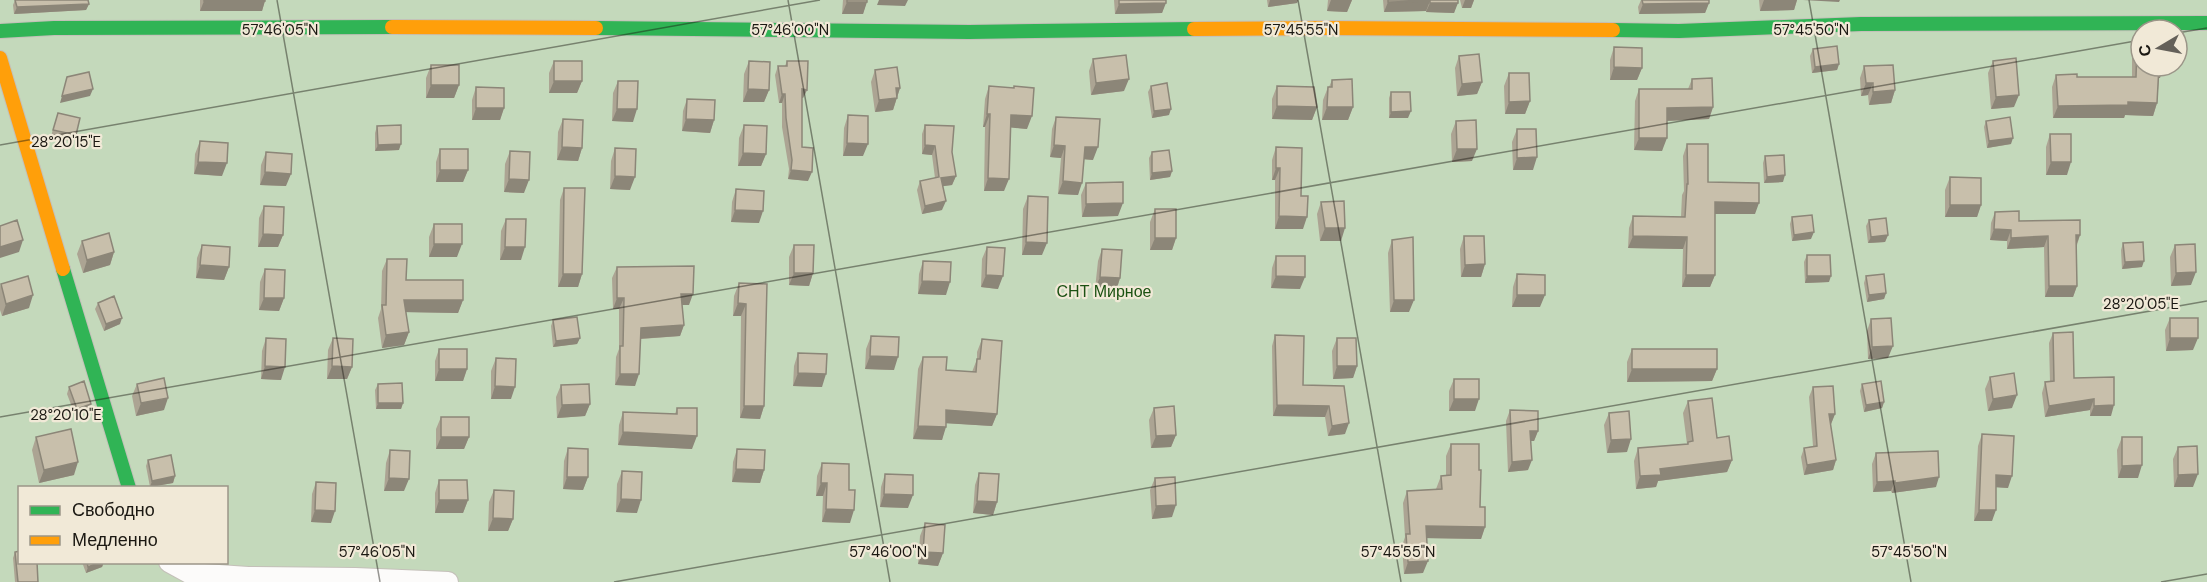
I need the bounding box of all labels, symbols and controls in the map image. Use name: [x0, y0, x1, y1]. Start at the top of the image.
north arrow: [2129, 18, 2189, 78]
text: 57°46'05"N: [242, 20, 318, 40]
text: 57°46'00"N: [751, 20, 829, 40]
text: 57°45'55"N: [1264, 20, 1338, 40]
text: 57°45'50"N: [1773, 20, 1849, 40]
text: С: [2133, 43, 2156, 58]
text: 28°20'15"E: [31, 132, 101, 152]
park label: СНТ Мирное: [1057, 281, 1152, 302]
text: 28°20'05"E: [2103, 294, 2179, 314]
text: 28°20'10"E: [30, 405, 102, 425]
legend: [18, 486, 228, 564]
text: Свободно: [72, 498, 155, 522]
text: Медленно: [72, 528, 158, 552]
text: 57°46'05"N: [339, 542, 415, 562]
text: 57°46'00"N: [849, 542, 927, 562]
text: 57°45'55"N: [1361, 542, 1435, 562]
text: 57°45'50"N: [1871, 542, 1947, 562]

